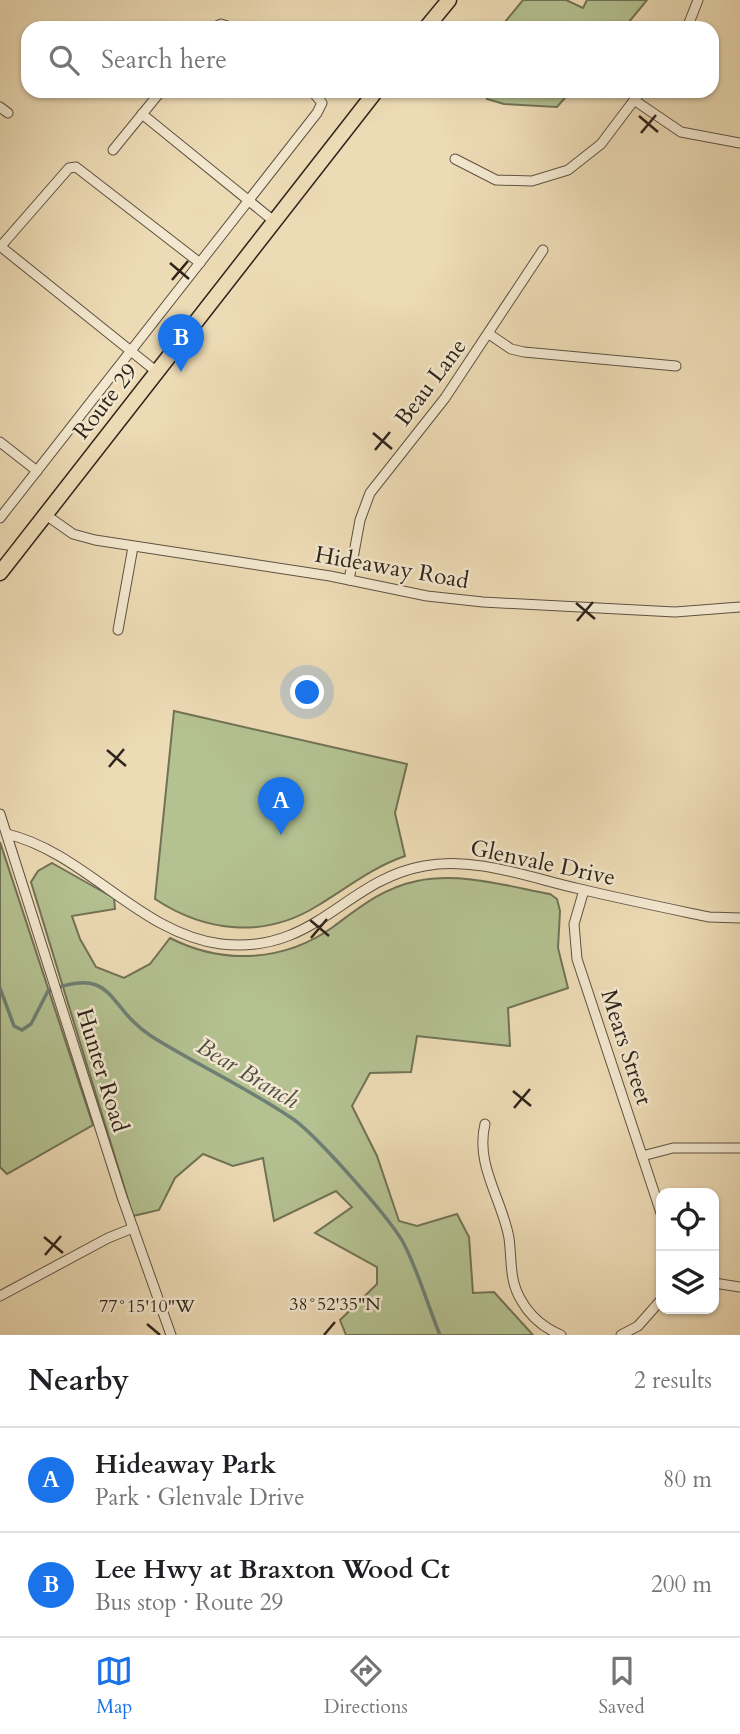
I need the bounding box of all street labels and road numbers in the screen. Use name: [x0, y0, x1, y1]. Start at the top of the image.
street label: Beau Lane: [387, 332, 474, 432]
street label: Route 29: [66, 357, 145, 446]
street label: Hideaway Road: [313, 539, 472, 596]
street label: Glenvale Drive: [468, 832, 618, 893]
street label: Mears Street: [593, 985, 660, 1109]
street label: Hunter Road: [69, 1005, 136, 1136]

